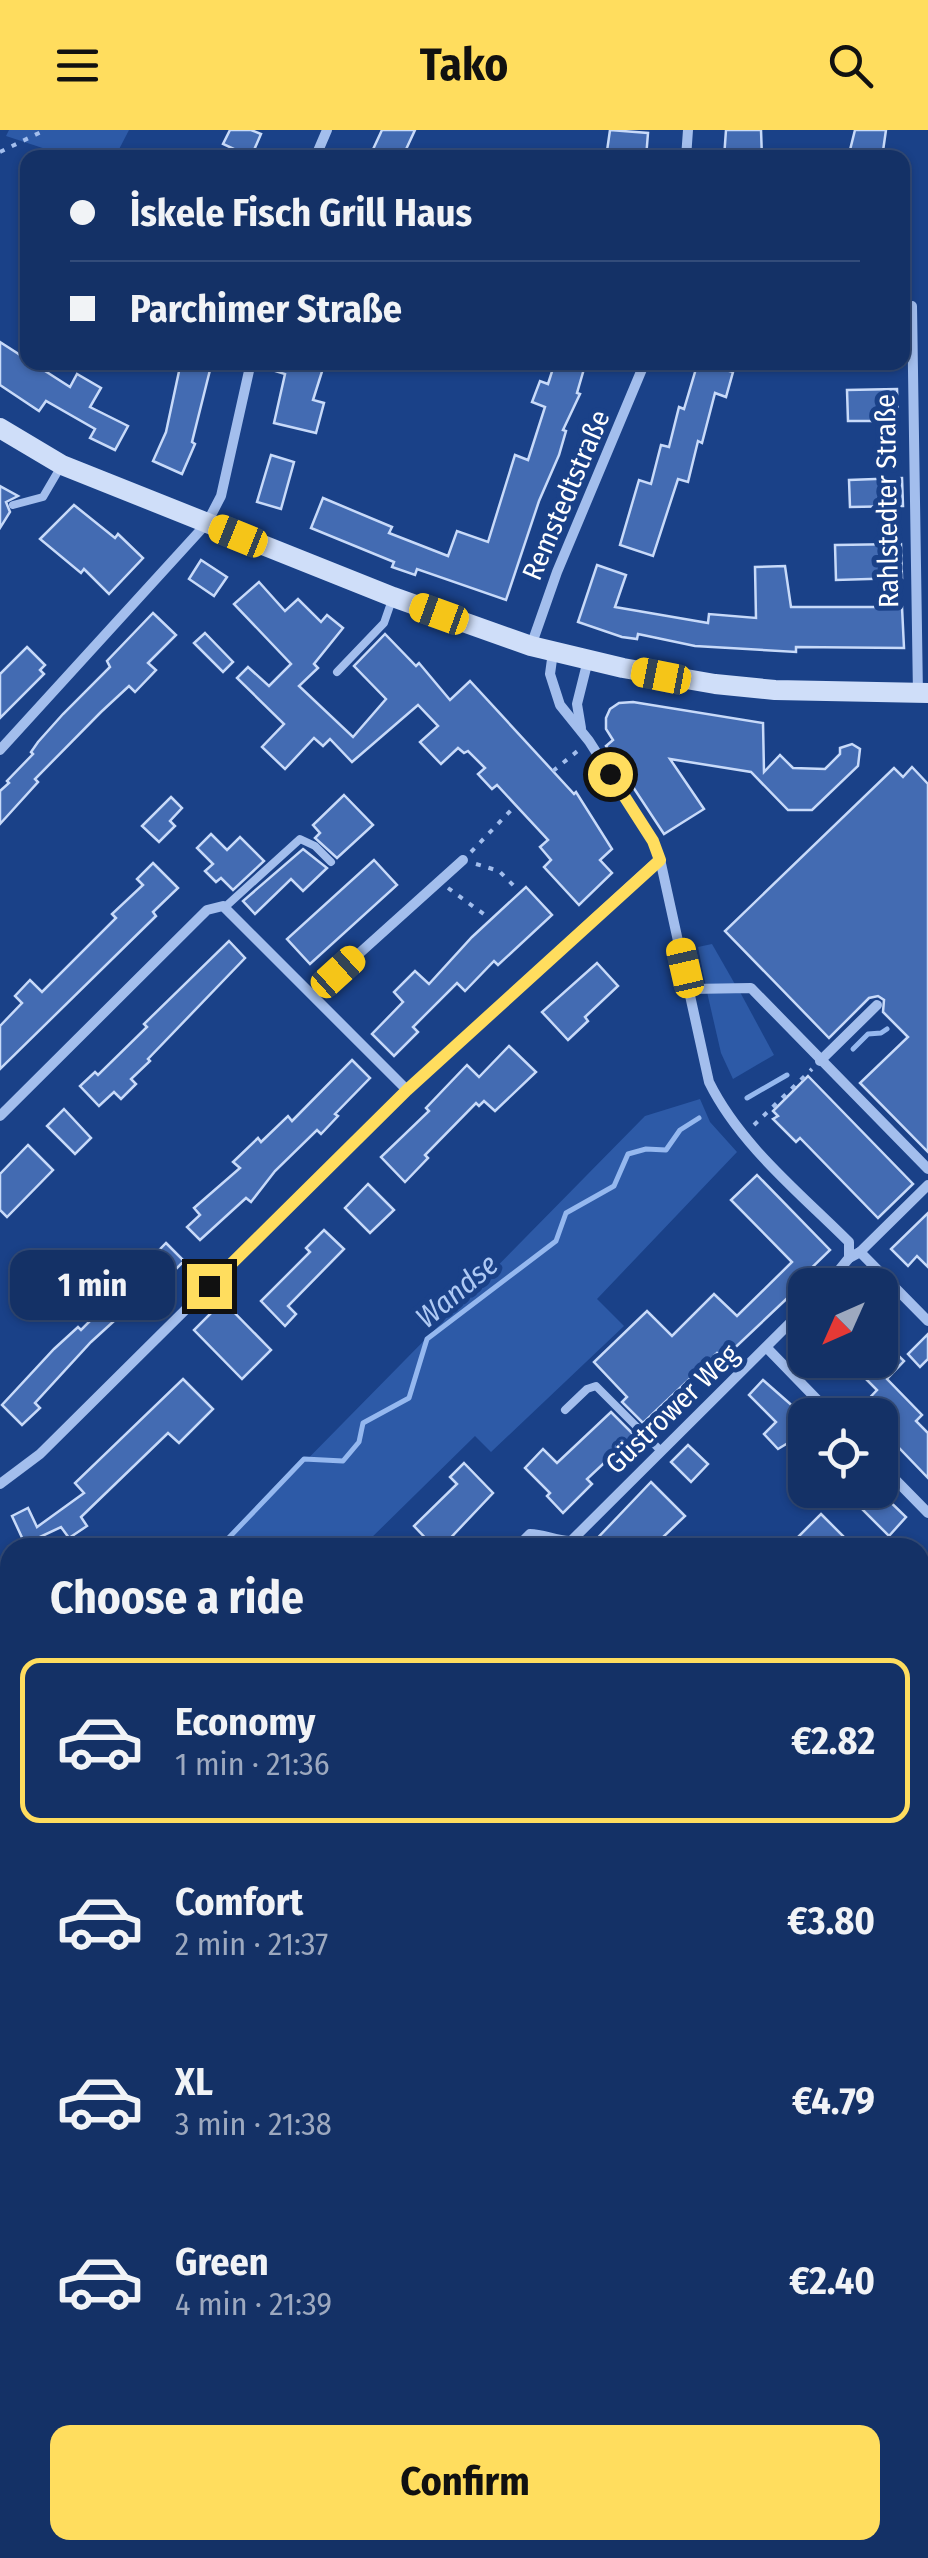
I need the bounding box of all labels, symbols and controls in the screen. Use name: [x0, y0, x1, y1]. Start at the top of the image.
icon: menu: [50, 38, 105, 93]
text: Tako: [420, 38, 508, 92]
icon: search: [823, 38, 878, 93]
text: İskele Fisch Grill Haus: [130, 190, 472, 236]
text: Parchimer Straße: [130, 286, 402, 332]
street label: Rahlstedter Straße: [869, 394, 905, 608]
street label: Remstedtstraße: [515, 405, 617, 585]
car: [205, 511, 271, 561]
car: [406, 590, 472, 638]
car: [629, 656, 693, 696]
route start: [588, 752, 633, 797]
car: [664, 935, 706, 1001]
car: [306, 941, 370, 1003]
water label: Wandse: [409, 1246, 505, 1336]
callout: 1 min: [9, 1251, 174, 1321]
route end: [187, 1264, 232, 1309]
text: 1 min: [58, 1266, 127, 1304]
north arrow: [788, 1268, 898, 1378]
map controls: [788, 1268, 898, 1508]
street label: Güstrower Weg: [599, 1337, 746, 1481]
button: locate: [788, 1398, 898, 1508]
text: Choose a ride: [50, 1571, 304, 1625]
icon: car: [55, 1696, 145, 1786]
text: Economy: [175, 1699, 315, 1745]
text: €2.82: [791, 1718, 875, 1764]
text: 1 min · 21:36: [175, 1745, 330, 1783]
icon: car: [55, 1876, 145, 1966]
text: Comfort: [175, 1879, 303, 1925]
text: €3.80: [787, 1898, 875, 1944]
text: 2 min · 21:37: [175, 1925, 328, 1963]
icon: car: [55, 2056, 145, 2146]
text: XL: [175, 2059, 213, 2105]
text: €4.79: [792, 2078, 875, 2124]
text: 3 min · 21:38: [175, 2105, 332, 2143]
icon: car: [55, 2236, 145, 2326]
text: Green: [175, 2239, 269, 2285]
text: €2.40: [789, 2258, 875, 2304]
text: 4 min · 21:39: [175, 2285, 332, 2323]
button: Confirm: [50, 2425, 880, 2540]

